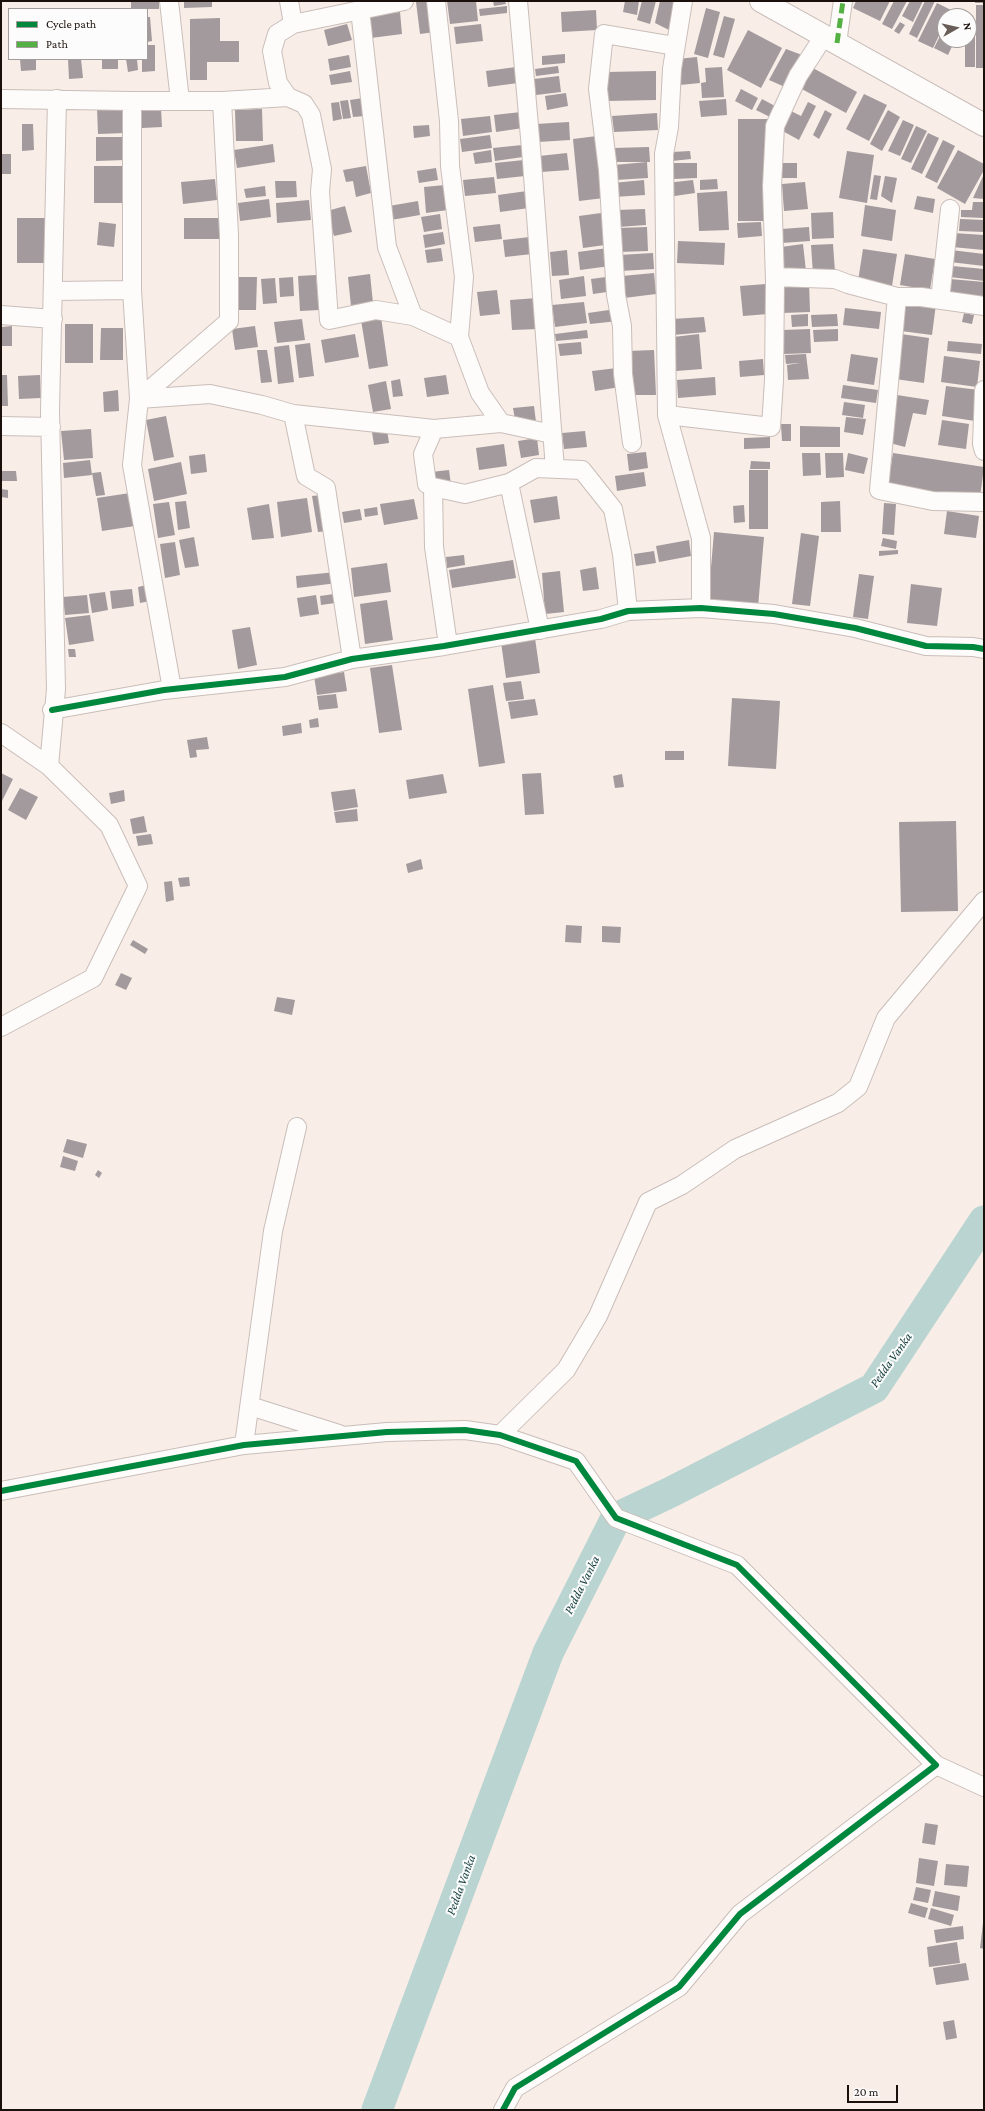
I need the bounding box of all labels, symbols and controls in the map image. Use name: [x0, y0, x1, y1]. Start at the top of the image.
legend: [8, 8, 148, 60]
north arrow: [937, 8, 977, 48]
text: Cycle path: [46, 17, 96, 31]
text: N: [961, 22, 974, 31]
text: Path: [46, 37, 68, 51]
water label: Pedda Vanka: [866, 1330, 916, 1390]
water label: Pedda Vanka: [561, 1553, 603, 1617]
water label: Pedda Vanka: [443, 1853, 479, 1917]
scale bar: [849, 2077, 900, 2103]
text: 20 m: [854, 2085, 878, 2099]

